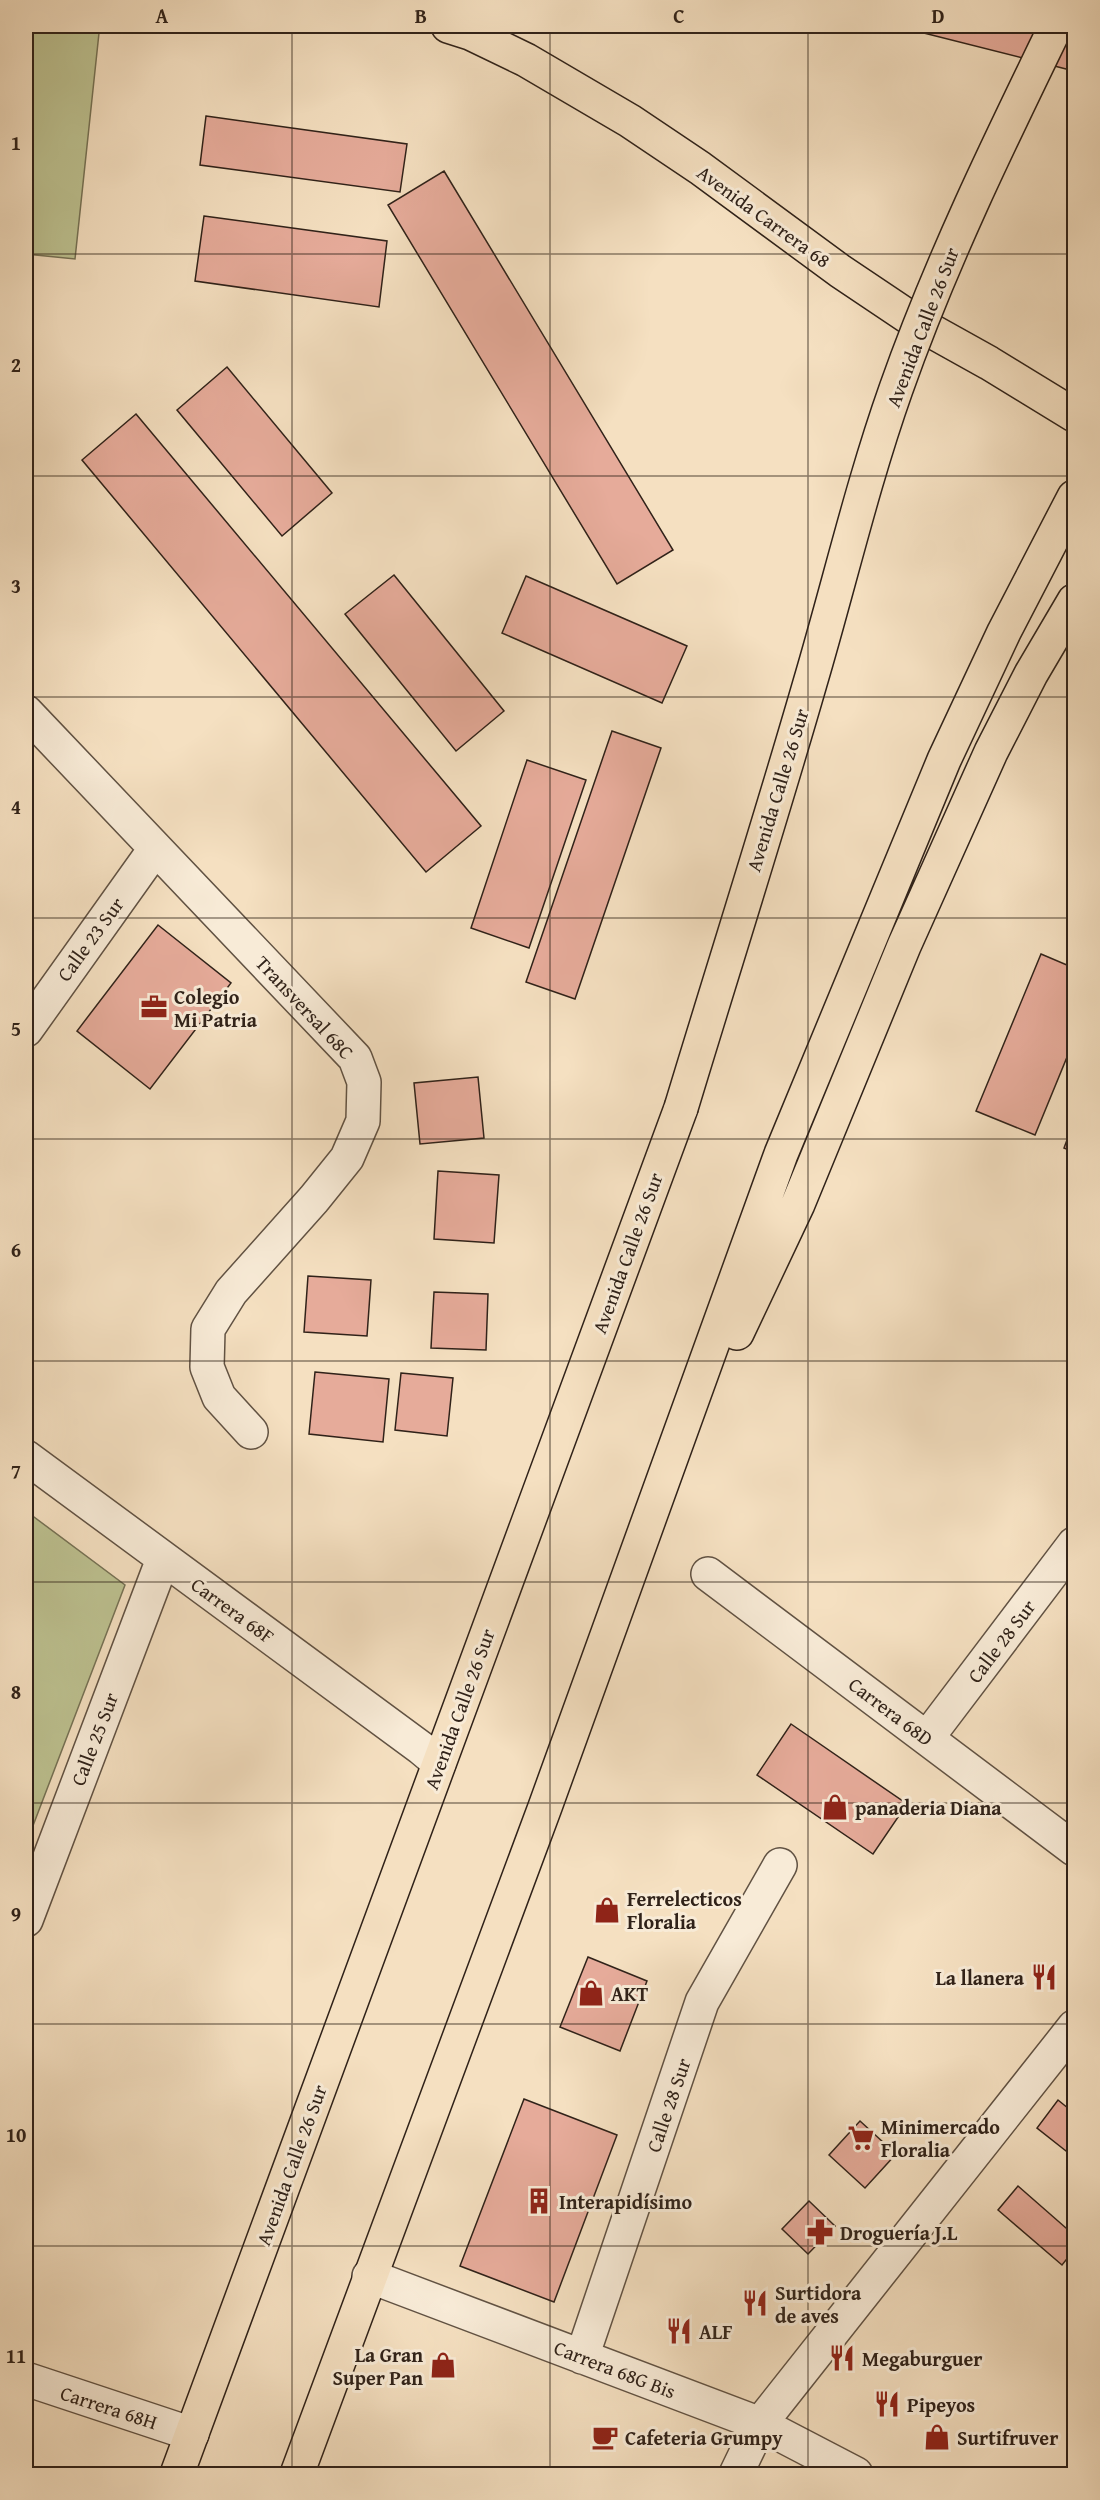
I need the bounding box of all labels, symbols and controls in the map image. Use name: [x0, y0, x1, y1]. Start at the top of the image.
text: A: [156, 1, 169, 30]
text: B: [415, 1, 427, 30]
text: C: [673, 1, 685, 30]
text: D: [931, 1, 945, 30]
text: 1: [11, 128, 21, 157]
street label: Avenida Carrera 68: [691, 158, 837, 274]
street label: Avenida Calle 26 Sur: [878, 243, 966, 411]
text: 2: [11, 350, 21, 379]
text: 3: [11, 571, 21, 600]
street label: Avenida Calle 26 Sur: [738, 705, 816, 875]
text: 4: [11, 792, 21, 821]
street label: Calle 23 Sur: [50, 891, 130, 987]
street label: Transversal 68C: [249, 949, 361, 1065]
place label: Colegio Mi Patria: [174, 982, 258, 1034]
office icon: Colegio Mi Patria: [139, 992, 169, 1022]
text: 5: [11, 1014, 21, 1043]
street label: Avenida Calle 26 Sur: [584, 1169, 670, 1337]
text: 6: [11, 1235, 21, 1264]
text: 7: [11, 1456, 21, 1485]
street label: Carrera 68F: [185, 1570, 281, 1650]
street label: Calle 28 Sur: [960, 1593, 1042, 1689]
street label: Avenida Calle 26 Sur: [416, 1625, 502, 1793]
street label: Carrera 68D: [843, 1670, 939, 1752]
text: 8: [11, 1677, 21, 1706]
street label: Calle 25 Sur: [63, 1688, 125, 1790]
shop icon: panaderia Diana: [820, 1792, 850, 1822]
place label: panaderia Diana: [855, 1793, 1002, 1822]
place label: Ferrelecticos Floralia: [627, 1884, 742, 1936]
shop icon: Ferrelecticos Floralia: [592, 1895, 622, 1925]
text: 9: [11, 1899, 21, 1928]
restaurant icon: La llanera: [1029, 1962, 1059, 1992]
place label: La llanera: [935, 1963, 1025, 1992]
shop icon: AKT: [576, 1978, 606, 2008]
place label: AKT: [611, 1979, 648, 2008]
street label: Calle 28 Sur: [638, 2054, 698, 2156]
street label: Avenida Calle 26 Sur: [248, 2081, 334, 2249]
place label: Minimercado Floralia: [881, 2112, 1000, 2164]
text: 10: [6, 2120, 26, 2149]
supermarket icon: Minimercado Floralia: [846, 2123, 876, 2153]
building icon: Interapidísimo: [524, 2186, 554, 2216]
place label: Interapidísimo: [559, 2187, 692, 2216]
pharmacy icon: Droguería J.L: [805, 2217, 835, 2247]
place label: Droguería J.L: [840, 2218, 958, 2247]
place label: Surtidora de aves: [775, 2278, 862, 2330]
restaurant icon: Surtidora de aves: [740, 2288, 770, 2318]
restaurant icon: ALF: [664, 2316, 694, 2346]
place label: ALF: [699, 2317, 733, 2346]
street label: Carrera 68G Bis: [550, 2333, 680, 2406]
place label: La Gran Super Pan: [333, 2340, 423, 2392]
text: 11: [6, 2341, 26, 2370]
restaurant icon: Megaburguer: [827, 2343, 857, 2373]
place label: Megaburguer: [862, 2344, 982, 2373]
shop icon: La Gran Super Pan: [428, 2350, 458, 2380]
street label: Carrera 68H: [57, 2378, 161, 2436]
restaurant icon: Pipeyos: [872, 2389, 902, 2419]
place label: Pipeyos: [907, 2390, 975, 2419]
cafe icon: Cafeteria Grumpy: [590, 2422, 620, 2452]
shop icon: Surtifruver: [922, 2422, 952, 2452]
place label: Cafeteria Grumpy: [625, 2423, 783, 2452]
place label: Surtifruver: [957, 2423, 1058, 2452]

